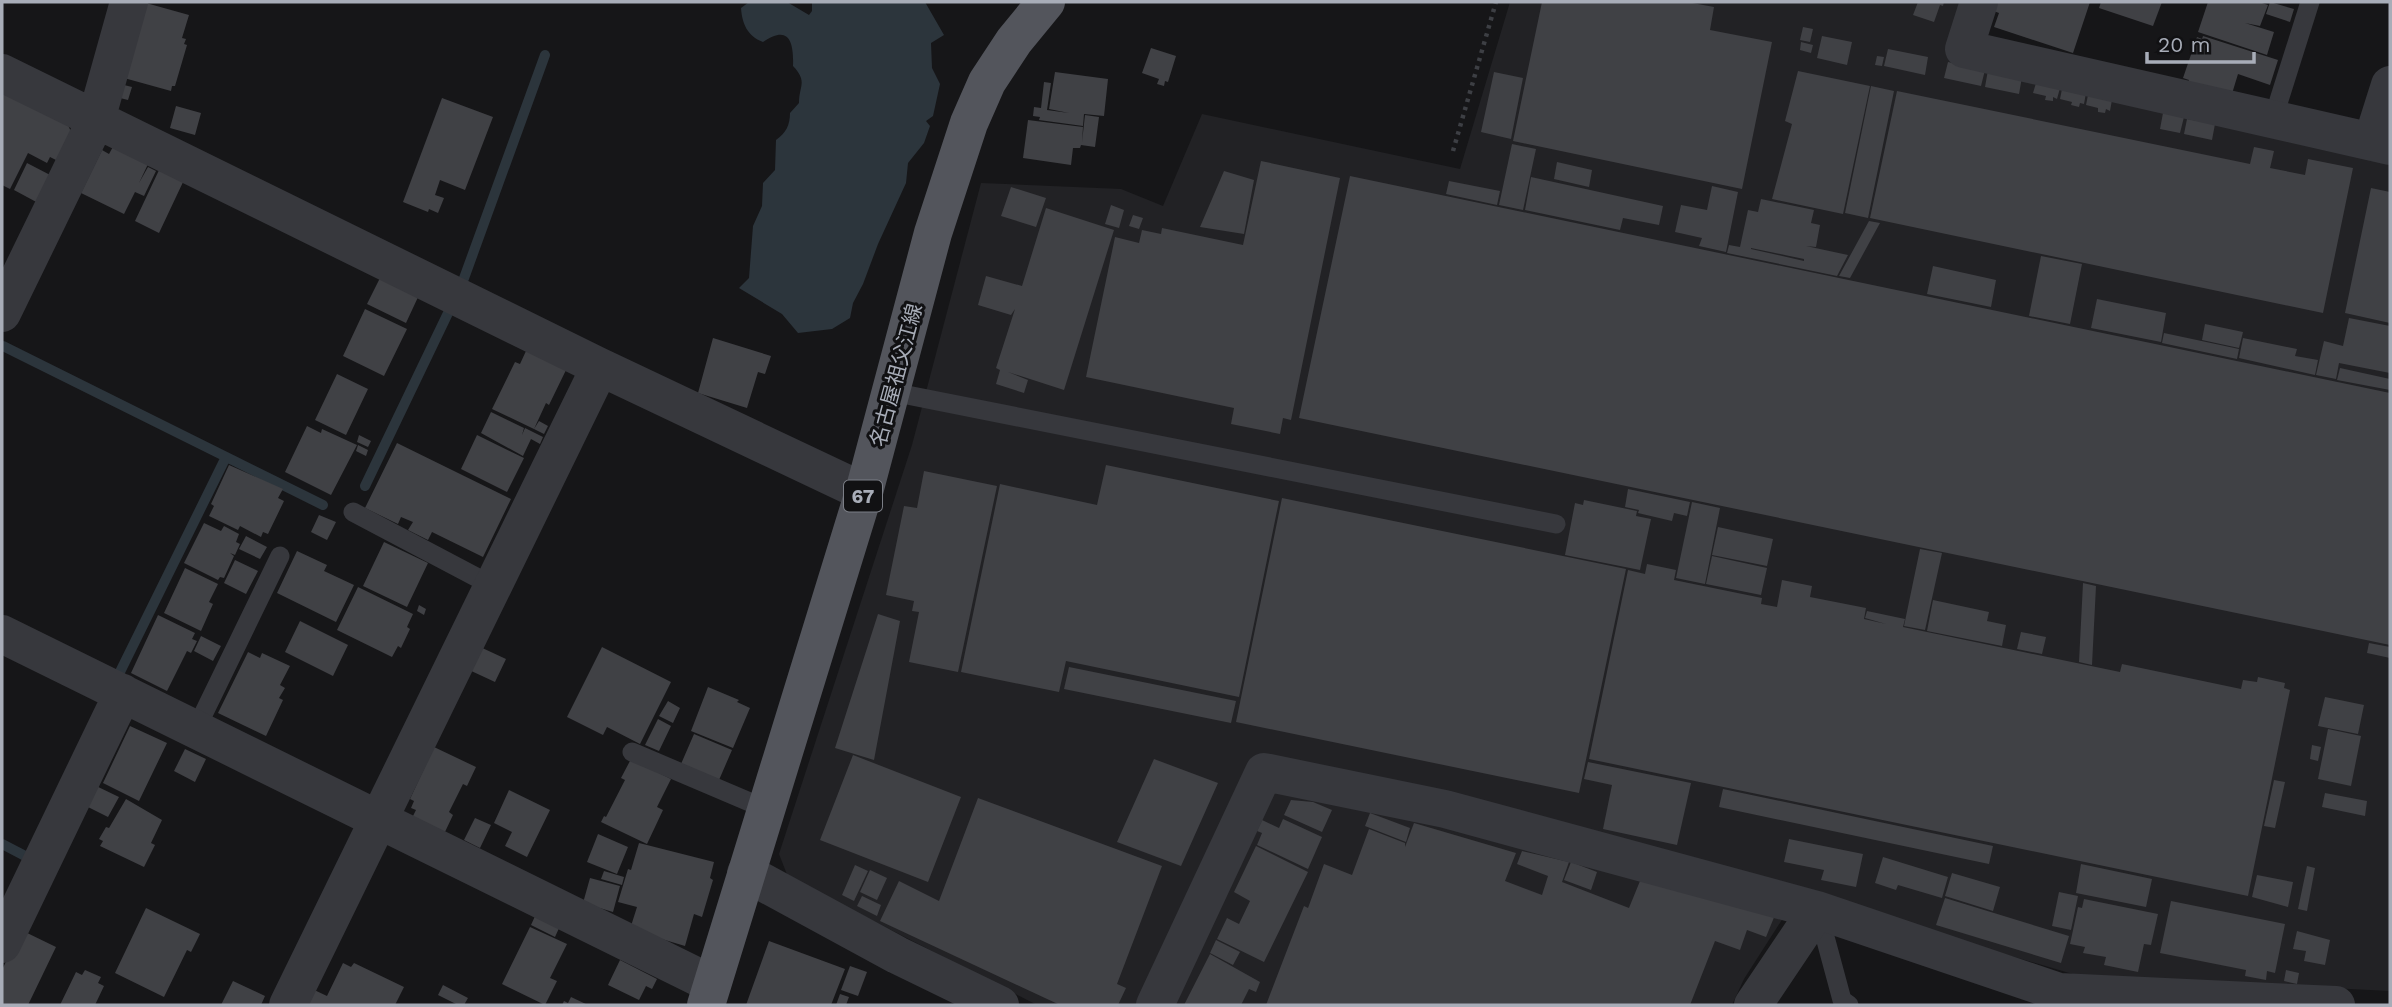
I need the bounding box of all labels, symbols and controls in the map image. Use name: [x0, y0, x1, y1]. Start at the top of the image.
scale bar: [2147, 21, 2254, 65]
text: 20 m: [2158, 32, 2210, 57]
street label: 名古屋祖父江線: [865, 301, 927, 449]
road number: 67: [844, 481, 882, 512]

